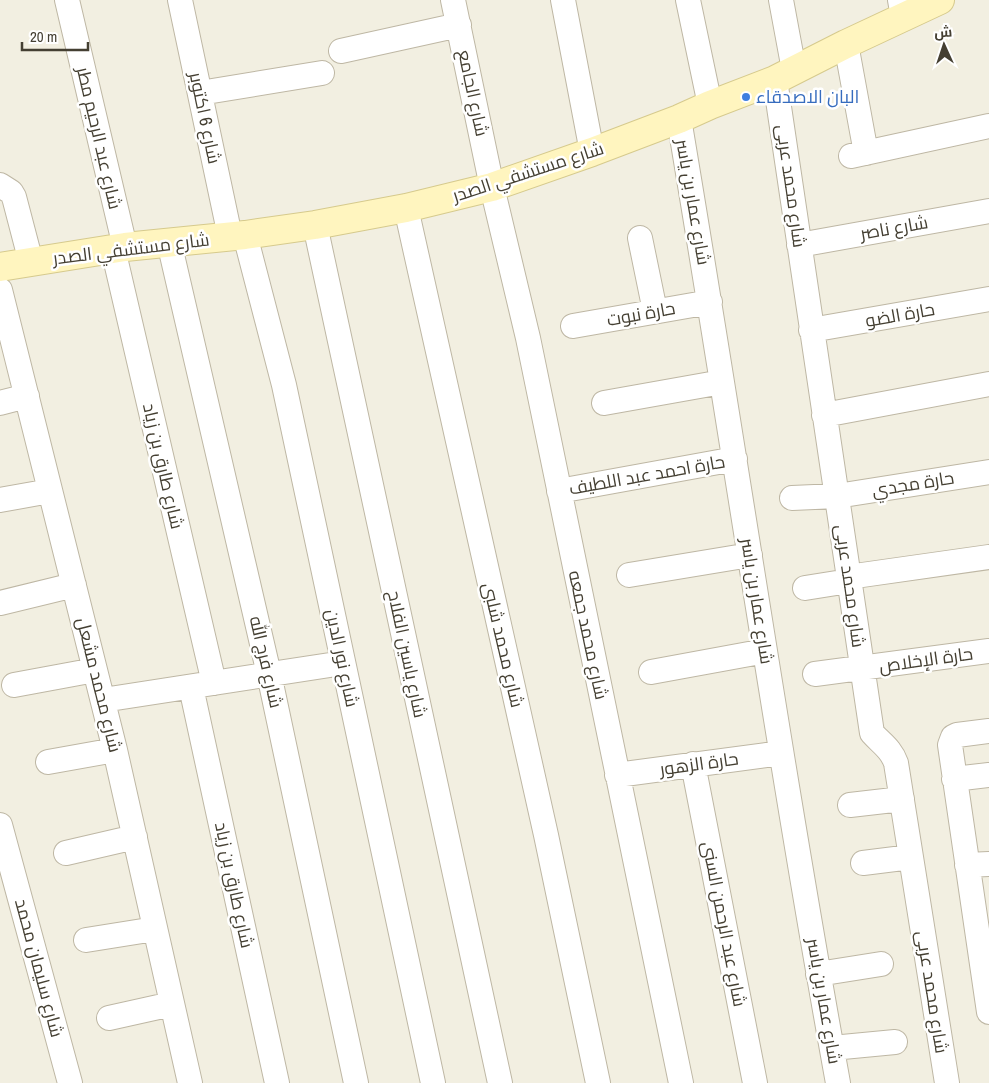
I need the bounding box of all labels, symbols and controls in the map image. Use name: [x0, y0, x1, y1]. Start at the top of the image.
scale bar: [22, 20, 89, 52]
north arrow: [919, 20, 969, 70]
text: ش: [934, 23, 953, 41]
text: 20 m: [30, 26, 57, 47]
street label: شارع الجامع: [452, 47, 495, 138]
street label: شارع عبد الرحيم مطر: [71, 63, 128, 212]
street label: شارع 6 اكتوبر: [183, 69, 227, 166]
place label: البان الاصدقاء: [756, 84, 859, 109]
marker: البان الاصدقاء: [740, 91, 752, 103]
street label: شارع محمد عربى: [770, 123, 813, 249]
street label: شارع مستشفي الصدر: [448, 135, 607, 210]
street label: شارع عمار بن ياسر: [670, 136, 717, 267]
street label: شارع ناصر: [857, 209, 930, 246]
street label: شارع مستشفي الصدر: [50, 226, 211, 273]
street label: حارة نبوت: [605, 295, 677, 332]
street label: حارة الضو: [863, 296, 937, 333]
street label: شارع طارق بن زياد: [137, 400, 190, 531]
street label: حارة احمد عبد اللطيف: [567, 448, 727, 501]
street label: حارة مجدي: [870, 465, 956, 504]
street label: شارع محمد عربى: [829, 523, 872, 649]
street label: شارع عمار بن ياسر: [735, 535, 780, 666]
street label: شارع محمد جمعه: [563, 568, 614, 702]
street label: شارع محمد شلبى: [477, 580, 530, 710]
street label: شارع ياسين الفلاح: [382, 588, 433, 720]
street label: شارع نور الدين: [320, 606, 365, 709]
street label: شارع فرج الله: [244, 613, 289, 710]
street label: شارع محمد مشعل: [71, 615, 128, 755]
street label: حارة الإخلاص: [877, 641, 975, 678]
street label: حارة الزهور: [657, 746, 740, 782]
street label: شارع طارق بن زياد: [209, 819, 260, 950]
street label: شارع عبد الرحمن السنى: [696, 839, 753, 1009]
street label: شارع سليمان محمد: [9, 896, 70, 1040]
street label: شارع محمد عربى: [910, 929, 955, 1055]
street label: شارع عمار بن ياسر: [801, 935, 848, 1066]

